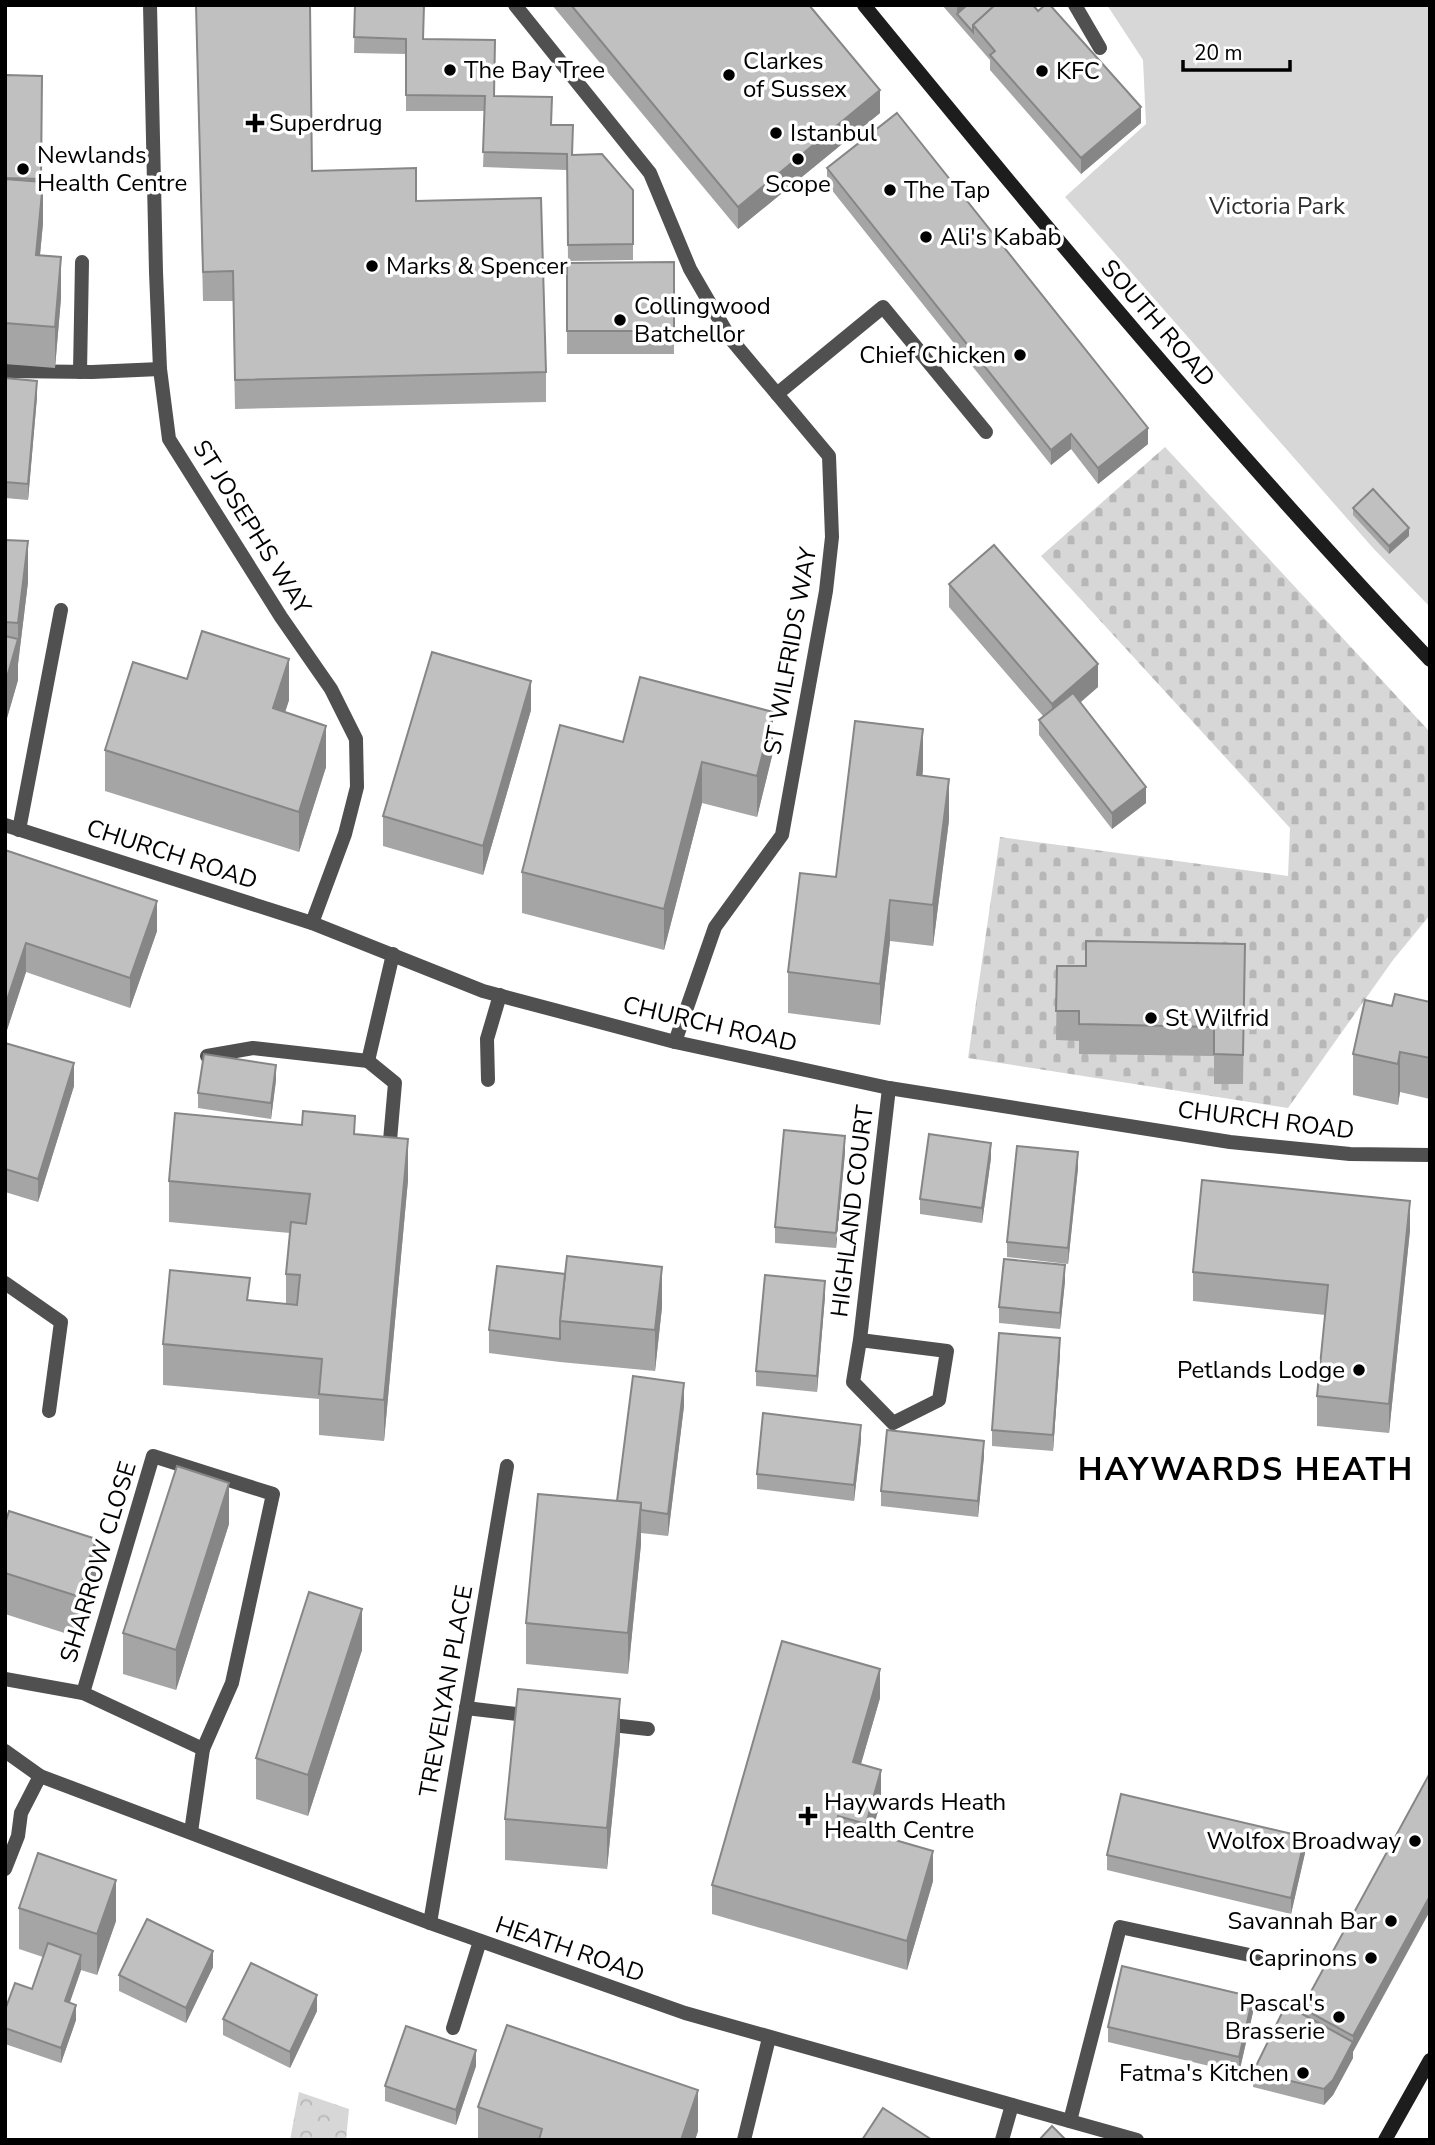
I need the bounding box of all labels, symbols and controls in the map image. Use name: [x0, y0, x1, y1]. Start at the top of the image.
scale bar: [1183, 28, 1290, 72]
text: 20 m: [1194, 39, 1243, 67]
place label: Clarkes of Sussex: [743, 45, 847, 105]
place label: The Bay Tree: [464, 54, 605, 86]
place label: KFC: [1056, 55, 1100, 87]
marker: The Bay Tree: [442, 62, 458, 78]
marker: KFC: [1034, 63, 1050, 79]
marker: Clarkes of Sussex: [721, 67, 737, 83]
place label: Superdrug: [269, 107, 383, 139]
marker: Superdrug: [247, 115, 263, 131]
place label: Istanbul: [790, 117, 877, 149]
marker: Istanbul: [768, 125, 784, 141]
place label: Newlands Health Centre: [37, 139, 187, 199]
marker: Scope: [790, 151, 806, 167]
marker: Newlands Health Centre: [15, 161, 31, 177]
place label: Scope: [765, 168, 831, 200]
place label: The Tap: [904, 174, 990, 206]
marker: The Tap: [882, 182, 898, 198]
park label: Victoria Park: [1208, 190, 1346, 222]
place label: Ali's Kabab: [940, 221, 1062, 253]
marker: Ali's Kabab: [918, 229, 934, 245]
place label: Marks & Spencer: [386, 250, 568, 282]
street label: SOUTH ROAD: [1094, 253, 1222, 393]
marker: Marks & Spencer: [364, 258, 380, 274]
place label: Collingwood Batchellor: [634, 290, 771, 350]
marker: Collingwood Batchellor: [612, 312, 628, 328]
place label: Chief Chicken: [859, 339, 1006, 371]
marker: Chief Chicken: [1012, 347, 1028, 363]
street label: ST JOSEPHS WAY: [186, 434, 319, 621]
street label: ST WILFRIDS WAY: [756, 544, 824, 757]
street label: CHURCH ROAD: [83, 811, 261, 897]
street label: CHURCH ROAD: [620, 988, 800, 1060]
place label: St Wilfrid: [1165, 1002, 1269, 1034]
marker: St Wilfrid: [1143, 1010, 1159, 1026]
street label: CHURCH ROAD: [1176, 1093, 1356, 1147]
street label: HIGHLAND COURT: [823, 1103, 881, 1319]
place label: Petlands Lodge: [1177, 1354, 1345, 1386]
marker: Petlands Lodge: [1351, 1362, 1367, 1378]
district label: HAYWARDS HEATH: [1078, 1448, 1414, 1491]
street label: SHARROW CLOSE: [52, 1458, 144, 1666]
street label: TREVELYAN PLACE: [412, 1583, 480, 1799]
place label: Haywards Heath Health Centre: [824, 1786, 1006, 1846]
marker: Haywards Heath Health Centre: [798, 1806, 818, 1826]
place label: Wolfox Broadway: [1207, 1825, 1402, 1857]
marker: Wolfox Broadway: [1407, 1833, 1423, 1849]
place label: Savannah Bar: [1227, 1905, 1377, 1937]
street label: HEATH ROAD: [491, 1909, 649, 1989]
marker: Savannah Bar: [1383, 1913, 1399, 1929]
place label: Caprinons: [1248, 1942, 1357, 1974]
marker: Caprinons: [1363, 1950, 1379, 1966]
place label: Pascal's Brasserie: [1225, 1987, 1325, 2047]
marker: Pascal's Brasserie: [1331, 2009, 1347, 2025]
place label: Fatma's Kitchen: [1119, 2057, 1289, 2089]
marker: Fatma's Kitchen: [1295, 2065, 1311, 2081]

